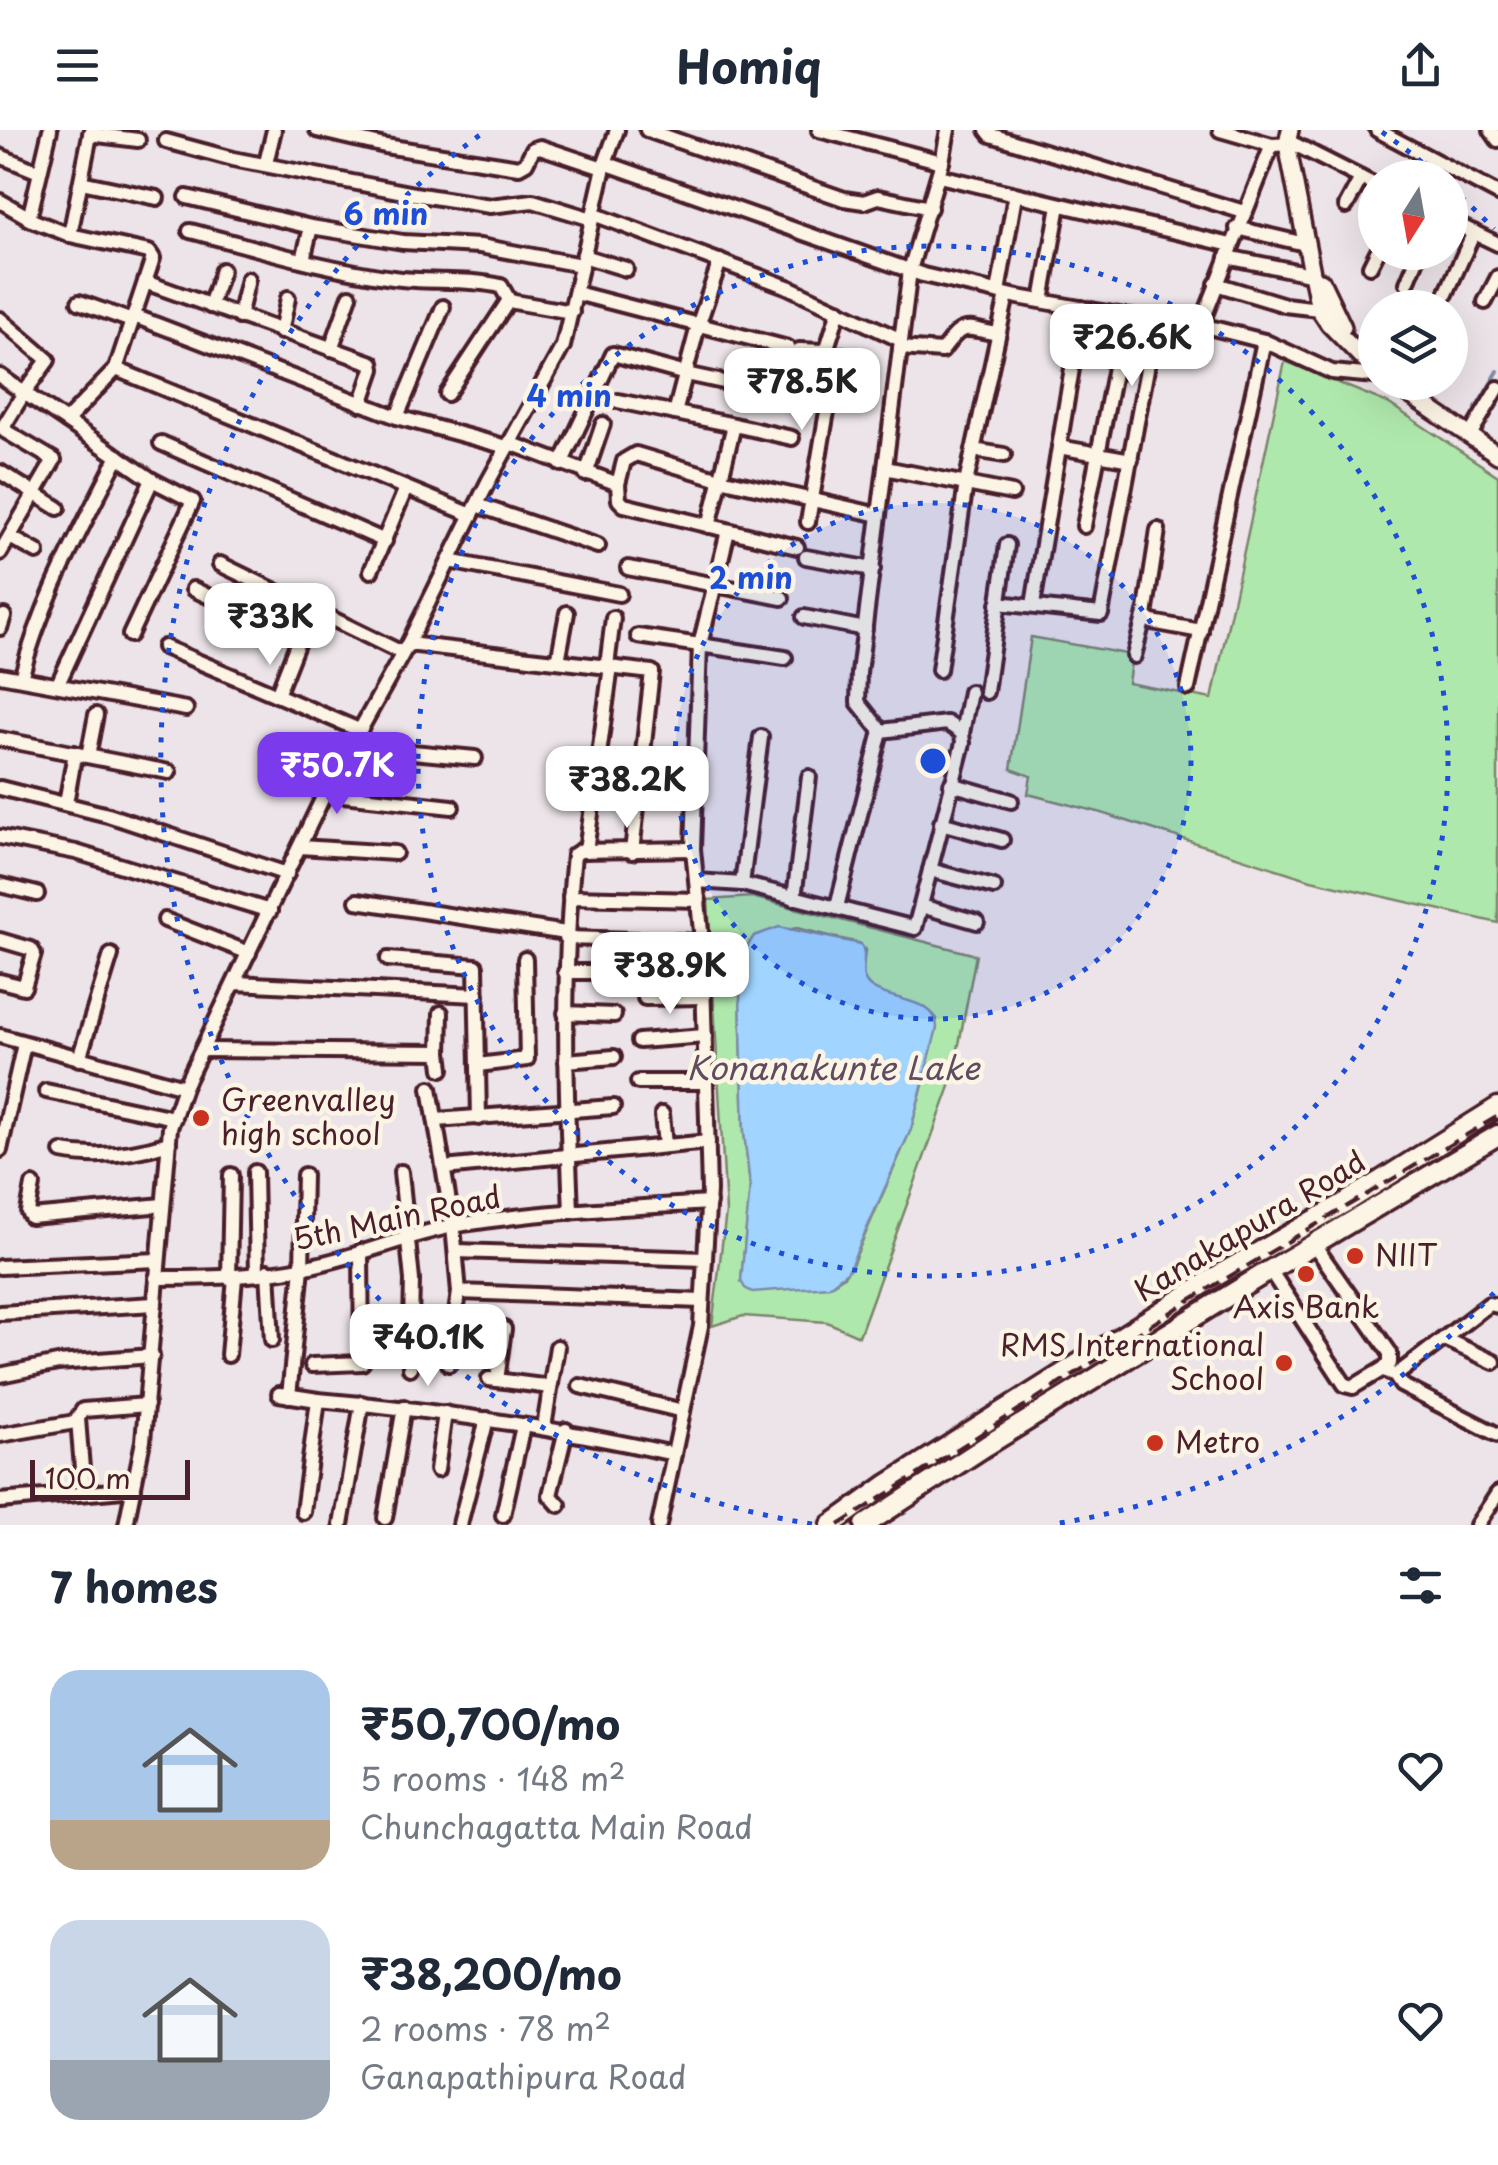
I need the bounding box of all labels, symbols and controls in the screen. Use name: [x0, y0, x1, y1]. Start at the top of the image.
text: Homiq: [676, 31, 822, 99]
icon: menu: [50, 38, 105, 93]
icon: share: [1393, 38, 1448, 93]
north arrow: [1358, 160, 1468, 270]
map controls: [1358, 160, 1468, 400]
text: 6 min: [344, 190, 428, 235]
button: layers: [1358, 290, 1468, 400]
pin: ₹26.6K: [1051, 304, 1213, 389]
text: ₹26.6K: [1072, 312, 1192, 360]
pin: ₹78.5K: [721, 348, 883, 433]
text: ₹78.5K: [746, 356, 858, 404]
text: 4 min: [526, 372, 612, 417]
text: 2 min: [709, 554, 793, 599]
pin: ₹33K: [211, 583, 329, 668]
text: ₹33K: [226, 591, 314, 639]
pin: ₹50.7K: [256, 732, 418, 817]
text: ₹50.7K: [279, 740, 395, 788]
centre of rings: [915, 743, 951, 779]
pin: ₹38.2K: [546, 746, 708, 831]
text: ₹38.2K: [568, 754, 686, 802]
pin: ₹38.9K: [589, 932, 751, 1017]
text: ₹38.9K: [613, 940, 727, 988]
water label: Konanakunte Lake: [687, 1043, 981, 1091]
place label: Greenvalley high school: [221, 1076, 396, 1155]
marker: Greenvalley high school: [190, 1107, 212, 1129]
street label: Kanakapura Road: [1125, 1138, 1373, 1312]
street label: 5th Main Road: [289, 1173, 504, 1260]
place label: NIIT: [1375, 1231, 1438, 1276]
marker: NIIT: [1344, 1245, 1366, 1267]
marker: Axis Bank: [1295, 1263, 1317, 1285]
place label: Axis Bank: [1233, 1283, 1379, 1328]
pin: ₹40.1K: [347, 1304, 509, 1389]
text: ₹40.1K: [372, 1312, 484, 1360]
place label: RMS International School: [1000, 1321, 1264, 1400]
marker: RMS International School: [1273, 1352, 1295, 1374]
place label: Metro: [1175, 1418, 1260, 1463]
marker: Metro: [1144, 1432, 1166, 1454]
scale bar: [30, 1455, 190, 1500]
text: 100 m: [45, 1456, 131, 1499]
text: 7 homes: [50, 1554, 218, 1617]
icon: filters: [1393, 1558, 1448, 1613]
text: ₹50,700/mo: [360, 1691, 620, 1754]
icon: home: [130, 1710, 250, 1830]
icon: heart: [1393, 1743, 1448, 1798]
text: 5 rooms · 148 m²: [360, 1754, 625, 1802]
text: Chunchagatta Main Road: [360, 1802, 753, 1850]
text: ₹38,200/mo: [360, 1941, 622, 2004]
icon: home: [130, 1960, 250, 2080]
icon: heart: [1393, 1993, 1448, 2048]
text: 2 rooms · 78 m²: [360, 2004, 611, 2052]
text: Ganapathipura Road: [360, 2052, 687, 2100]

